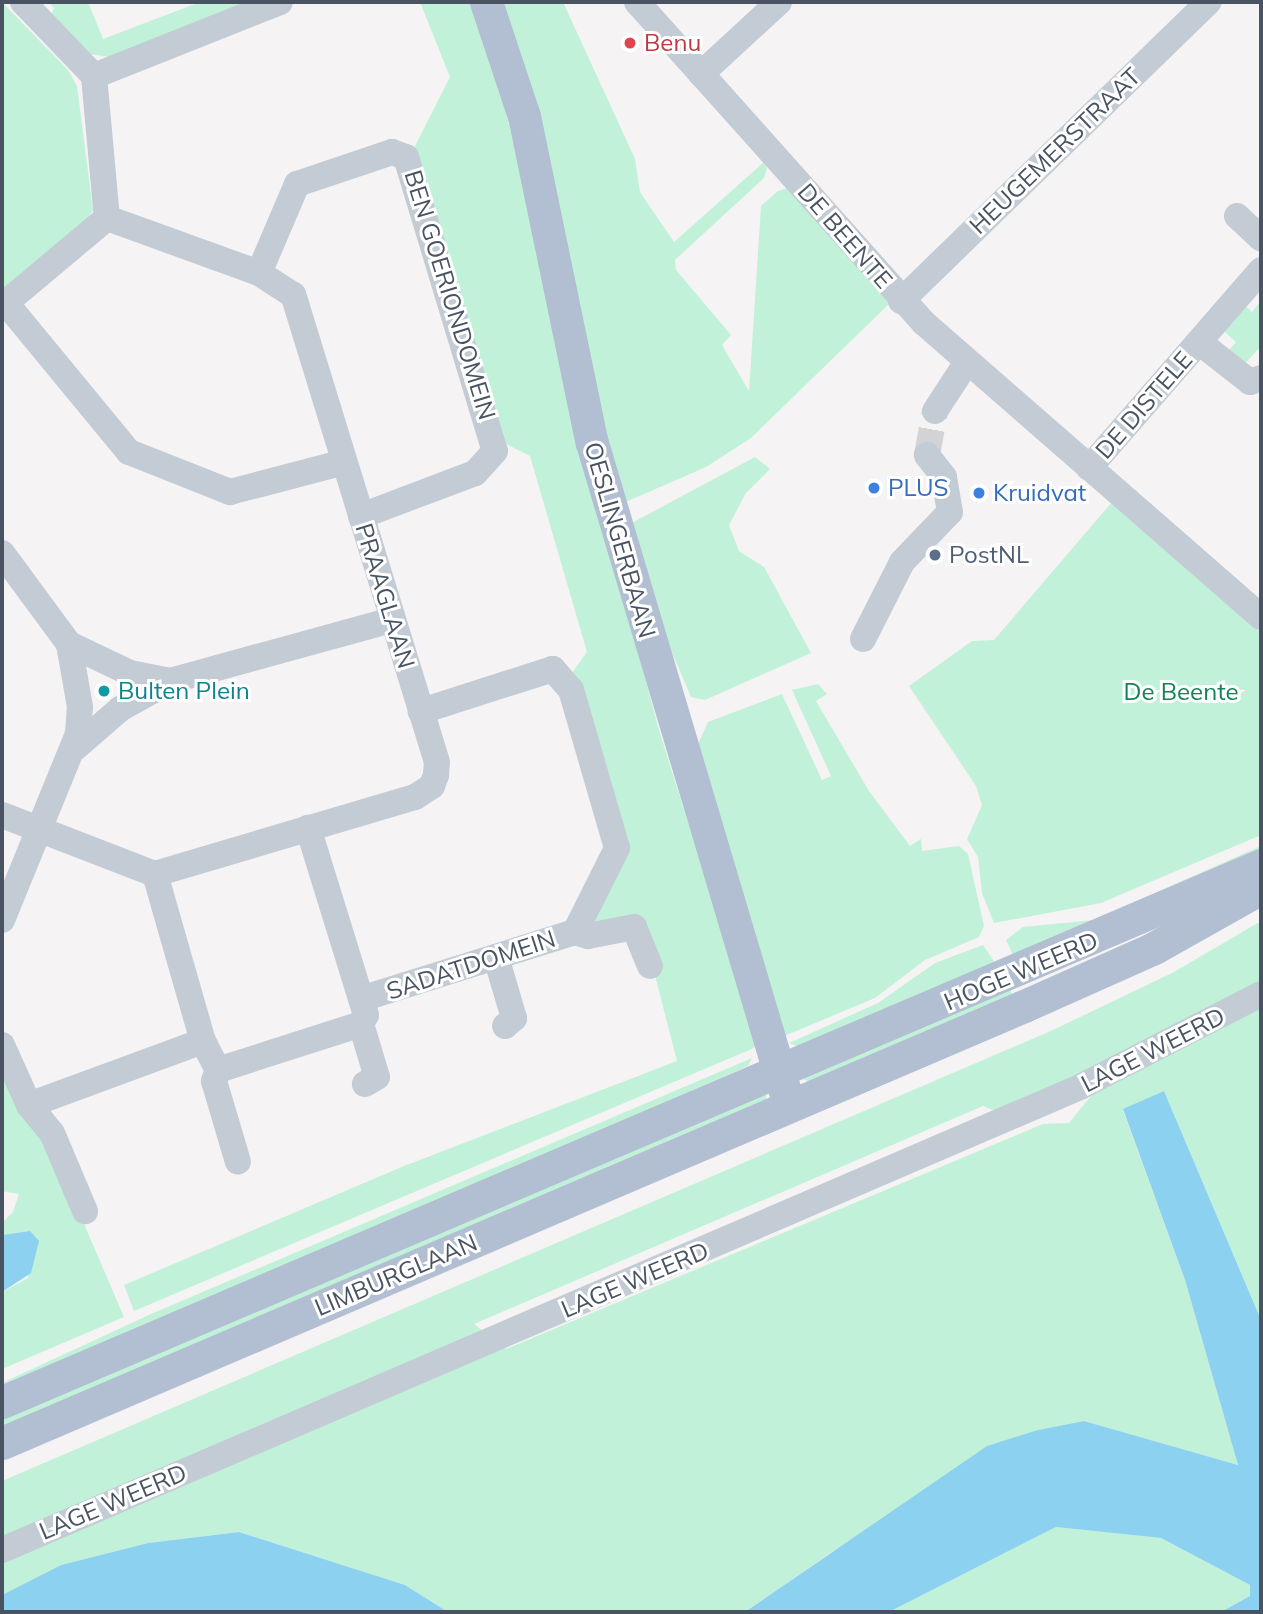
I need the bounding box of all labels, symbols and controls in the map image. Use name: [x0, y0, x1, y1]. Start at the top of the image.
place label: Benu: [644, 29, 701, 57]
marker: Benu: [622, 35, 638, 51]
street label: HEUGEMERSTRAAT: [964, 62, 1146, 240]
street label: BEN GOERIONDOMEIN: [398, 167, 502, 423]
street label: DE BEENTE: [792, 178, 898, 294]
street label: DE DISTELE: [1090, 345, 1198, 465]
street label: OESLINGERBAAN: [578, 439, 662, 641]
place label: PLUS: [888, 474, 949, 502]
place label: Kruidvat: [993, 479, 1086, 507]
marker: PLUS: [866, 480, 882, 496]
marker: Kruidvat: [971, 485, 987, 501]
street label: PRAAGLAAN: [349, 520, 421, 672]
place label: PostNL: [949, 541, 1029, 569]
marker: PostNL: [927, 547, 943, 563]
place label: Bulten Plein: [118, 677, 250, 705]
park label: De Beente: [1123, 678, 1239, 706]
marker: Bulten Plein: [96, 683, 112, 699]
street label: SADATDOMEIN: [383, 924, 559, 1006]
street label: HOGE WEERD: [940, 926, 1102, 1016]
street label: LAGE WEERD: [1076, 1001, 1230, 1099]
street label: LIMBURGLAAN: [310, 1228, 482, 1322]
street label: LAGE WEERD: [557, 1236, 713, 1324]
street label: LAGE WEERD: [35, 1458, 191, 1546]

